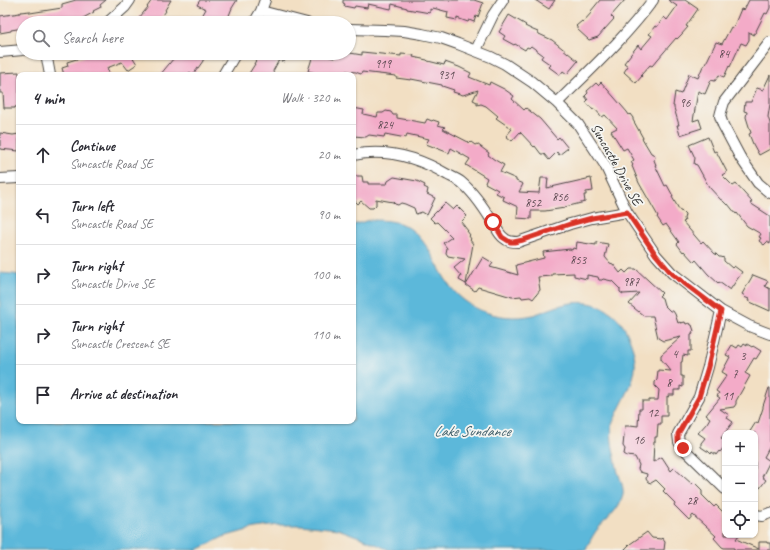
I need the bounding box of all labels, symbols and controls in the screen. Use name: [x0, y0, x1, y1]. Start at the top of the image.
search box: [16, 16, 356, 60]
icon: search: [30, 27, 52, 49]
text: Search here: [62, 29, 123, 48]
house number: 84: [719, 46, 731, 62]
house number: 919: [375, 56, 393, 72]
house number: 931: [438, 67, 455, 83]
text: 4 min: [32, 88, 65, 109]
text: Walk · 320 m: [281, 90, 340, 106]
house number: 96: [680, 95, 691, 111]
house number: 824: [377, 117, 395, 133]
street label: Suncastle Drive SE: [587, 120, 647, 210]
text: Continue: [70, 137, 115, 156]
icon: ahead: [32, 144, 54, 166]
text: 20 m: [318, 147, 340, 163]
text: Suncastle Road SE: [70, 156, 153, 172]
house number: 856: [552, 189, 569, 205]
house number: 852: [525, 195, 543, 211]
text: Turn left: [70, 197, 113, 216]
icon: left: [32, 204, 54, 226]
text: 90 m: [318, 207, 340, 223]
route start: [484, 213, 502, 231]
text: Suncastle Road SE: [70, 216, 153, 232]
house number: 853: [570, 252, 588, 268]
text: Turn right: [70, 257, 123, 276]
icon: right: [32, 264, 54, 286]
text: 100 m: [312, 267, 340, 283]
house number: 987: [623, 274, 640, 290]
text: Suncastle Drive SE: [70, 276, 154, 292]
text: Turn right: [70, 317, 123, 336]
icon: right: [32, 324, 54, 346]
text: 110 m: [312, 327, 340, 343]
text: Suncastle Crescent SE: [70, 336, 169, 352]
house number: 4: [672, 346, 679, 362]
house number: 3: [740, 348, 747, 364]
house number: 7: [732, 366, 738, 382]
house number: 8: [666, 375, 673, 391]
icon: arrive: [32, 384, 54, 406]
text: Arrive at destination: [70, 385, 177, 404]
house number: 11: [723, 388, 734, 404]
house number: 12: [648, 405, 660, 421]
water label: Lake Sundance: [434, 422, 512, 441]
map controls: [722, 430, 758, 538]
button: +: [722, 430, 758, 466]
house number: 16: [634, 432, 645, 448]
route end: [674, 439, 692, 457]
button: −: [722, 466, 758, 502]
house number: 28: [687, 493, 699, 509]
button: locate: [722, 502, 758, 538]

